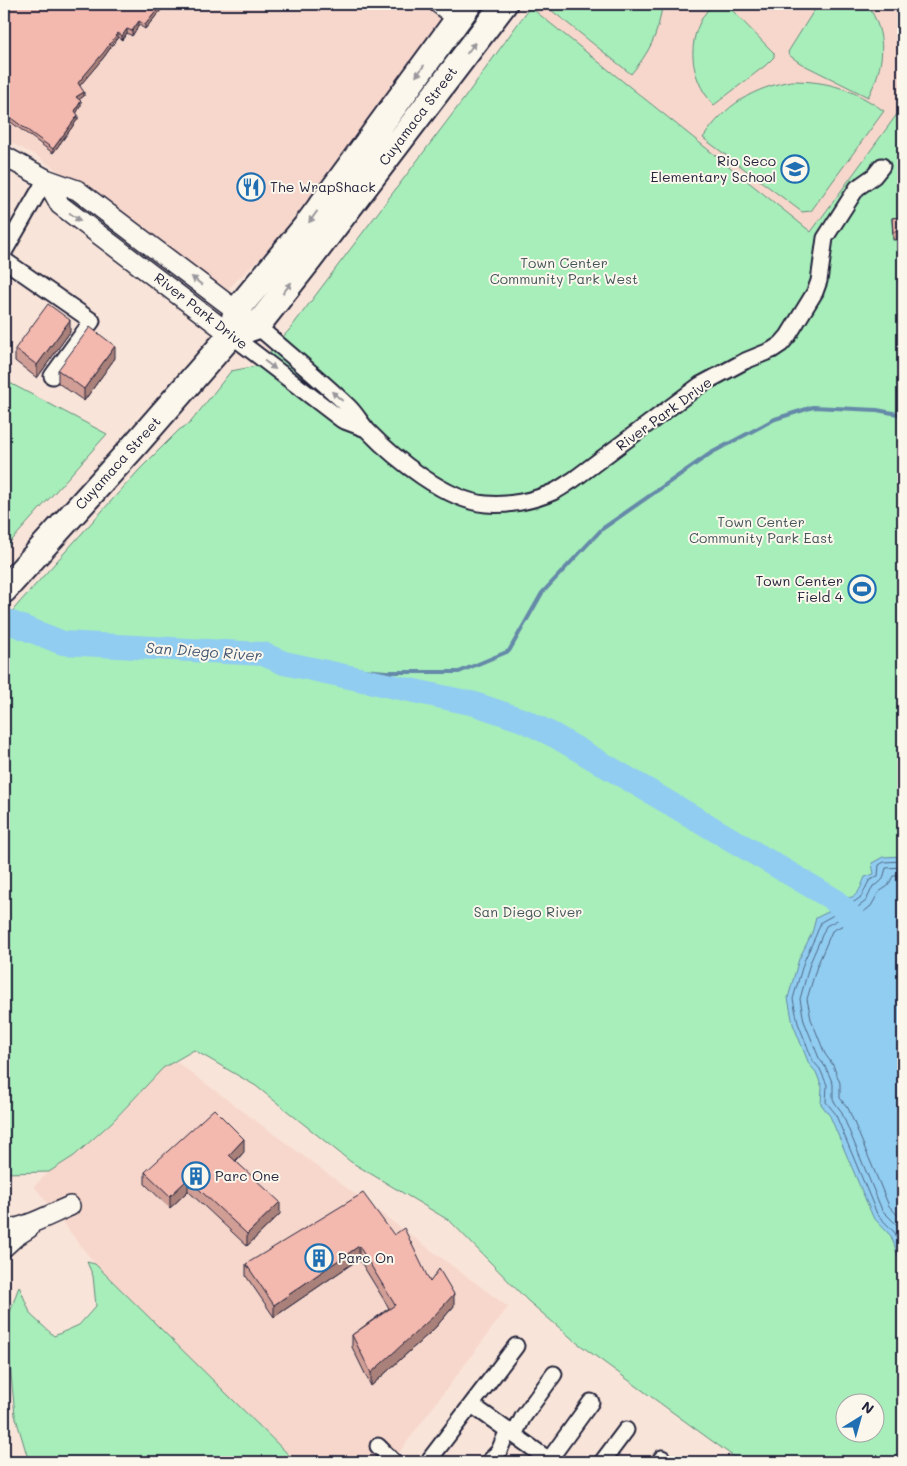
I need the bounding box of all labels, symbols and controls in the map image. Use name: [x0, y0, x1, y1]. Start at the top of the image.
one-way arrow: [465, 42, 476, 55]
street label: Cuyamaca Street: [374, 62, 461, 169]
one-way arrow: [414, 64, 425, 77]
place label: Rio Seco Elementary School: [650, 151, 776, 186]
school or university icon: Rio Seco Elementary School: [780, 154, 810, 184]
restaurant icon: The WrapShack: [236, 172, 266, 202]
place label: The WrapShack: [270, 177, 376, 196]
one-way arrow: [308, 210, 318, 224]
one-way arrow: [68, 212, 82, 222]
park label: Town Center Community Park West: [490, 253, 638, 288]
street label: River Park Drive: [151, 268, 252, 353]
one-way arrow: [190, 276, 204, 286]
one-way arrow: [282, 281, 292, 295]
one-way arrow: [263, 359, 276, 370]
street label: River Park Drive: [612, 372, 715, 455]
one-way arrow: [331, 390, 343, 402]
street label: Cuyamaca Street: [71, 412, 165, 513]
park label: Town Center Community Park East: [689, 512, 833, 547]
place label: Town Center Field 4: [756, 571, 844, 606]
sports icon: Town Center Field 4: [847, 574, 877, 604]
water label: San Diego River: [145, 637, 263, 665]
park label: San Diego River: [474, 902, 582, 921]
building icon: Parc One: [181, 1161, 211, 1191]
place label: Parc One: [215, 1166, 280, 1185]
building icon: Parc On: [304, 1243, 334, 1273]
place label: Parc On: [338, 1248, 394, 1267]
north arrow: [834, 1394, 884, 1444]
text: N: [858, 1396, 878, 1418]

